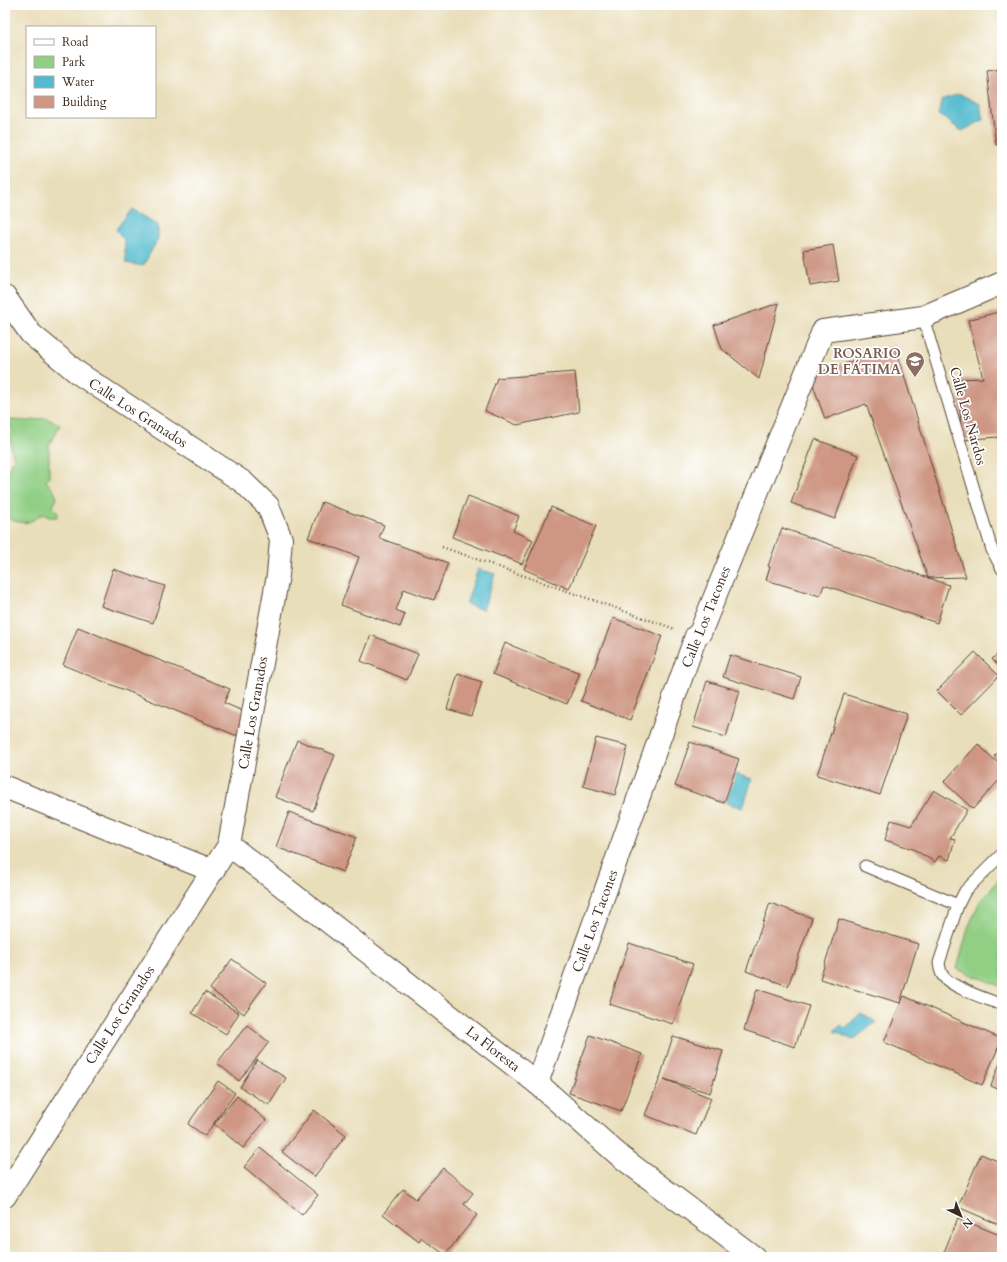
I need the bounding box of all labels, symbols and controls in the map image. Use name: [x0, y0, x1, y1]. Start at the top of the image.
legend: [26, 26, 156, 118]
text: Road: [62, 34, 89, 50]
text: Park: [62, 54, 86, 70]
text: Water: [61, 74, 95, 90]
text: Building: [62, 94, 107, 110]
place label: ROSARIO DE FÁTIMA: [818, 344, 901, 379]
school or university icon: ROSARIO DE FÁTIMA: [904, 350, 926, 378]
street label: Calle Los Nardos: [945, 365, 991, 468]
street label: Calle Los Granados: [85, 374, 191, 452]
street label: Calle Los Tacones: [677, 563, 735, 671]
street label: Calle Los Granados: [234, 655, 272, 771]
street label: Calle Los Tacones: [568, 867, 622, 975]
street label: Calle Los Granados: [81, 962, 159, 1068]
street label: La Floresta: [462, 1022, 524, 1076]
north arrow: [941, 1196, 981, 1236]
text: N: [959, 1214, 976, 1232]

